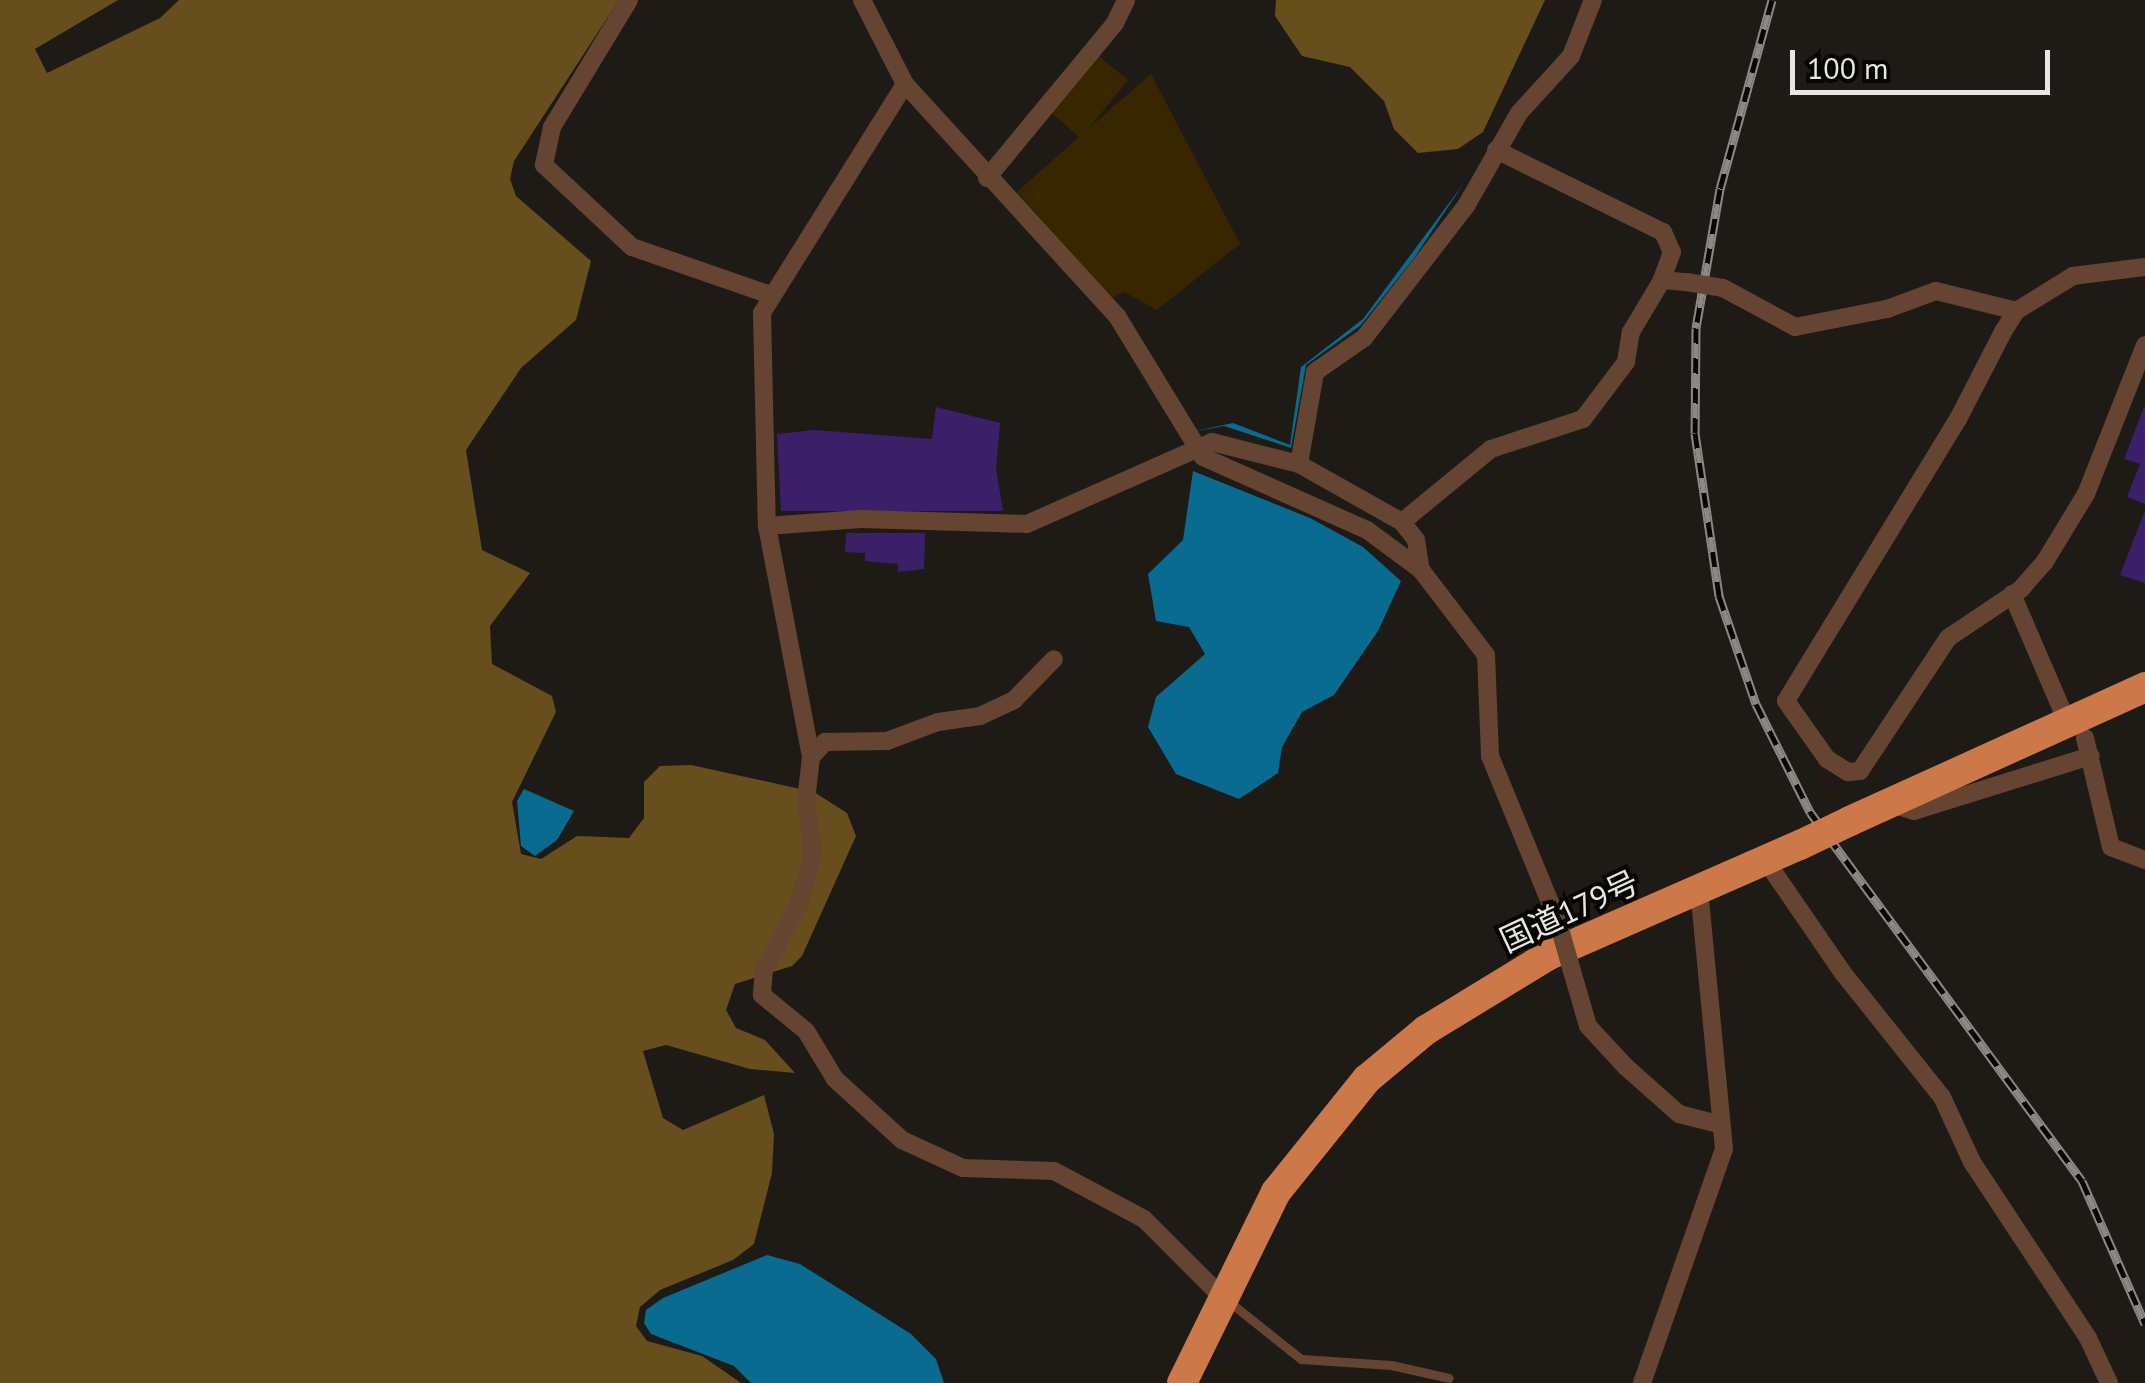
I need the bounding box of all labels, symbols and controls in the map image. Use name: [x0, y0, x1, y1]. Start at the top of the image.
scale bar: [1795, 30, 2055, 92]
text: 100 m: [1807, 48, 1888, 87]
street label: 国道179号: [1494, 862, 1644, 960]

